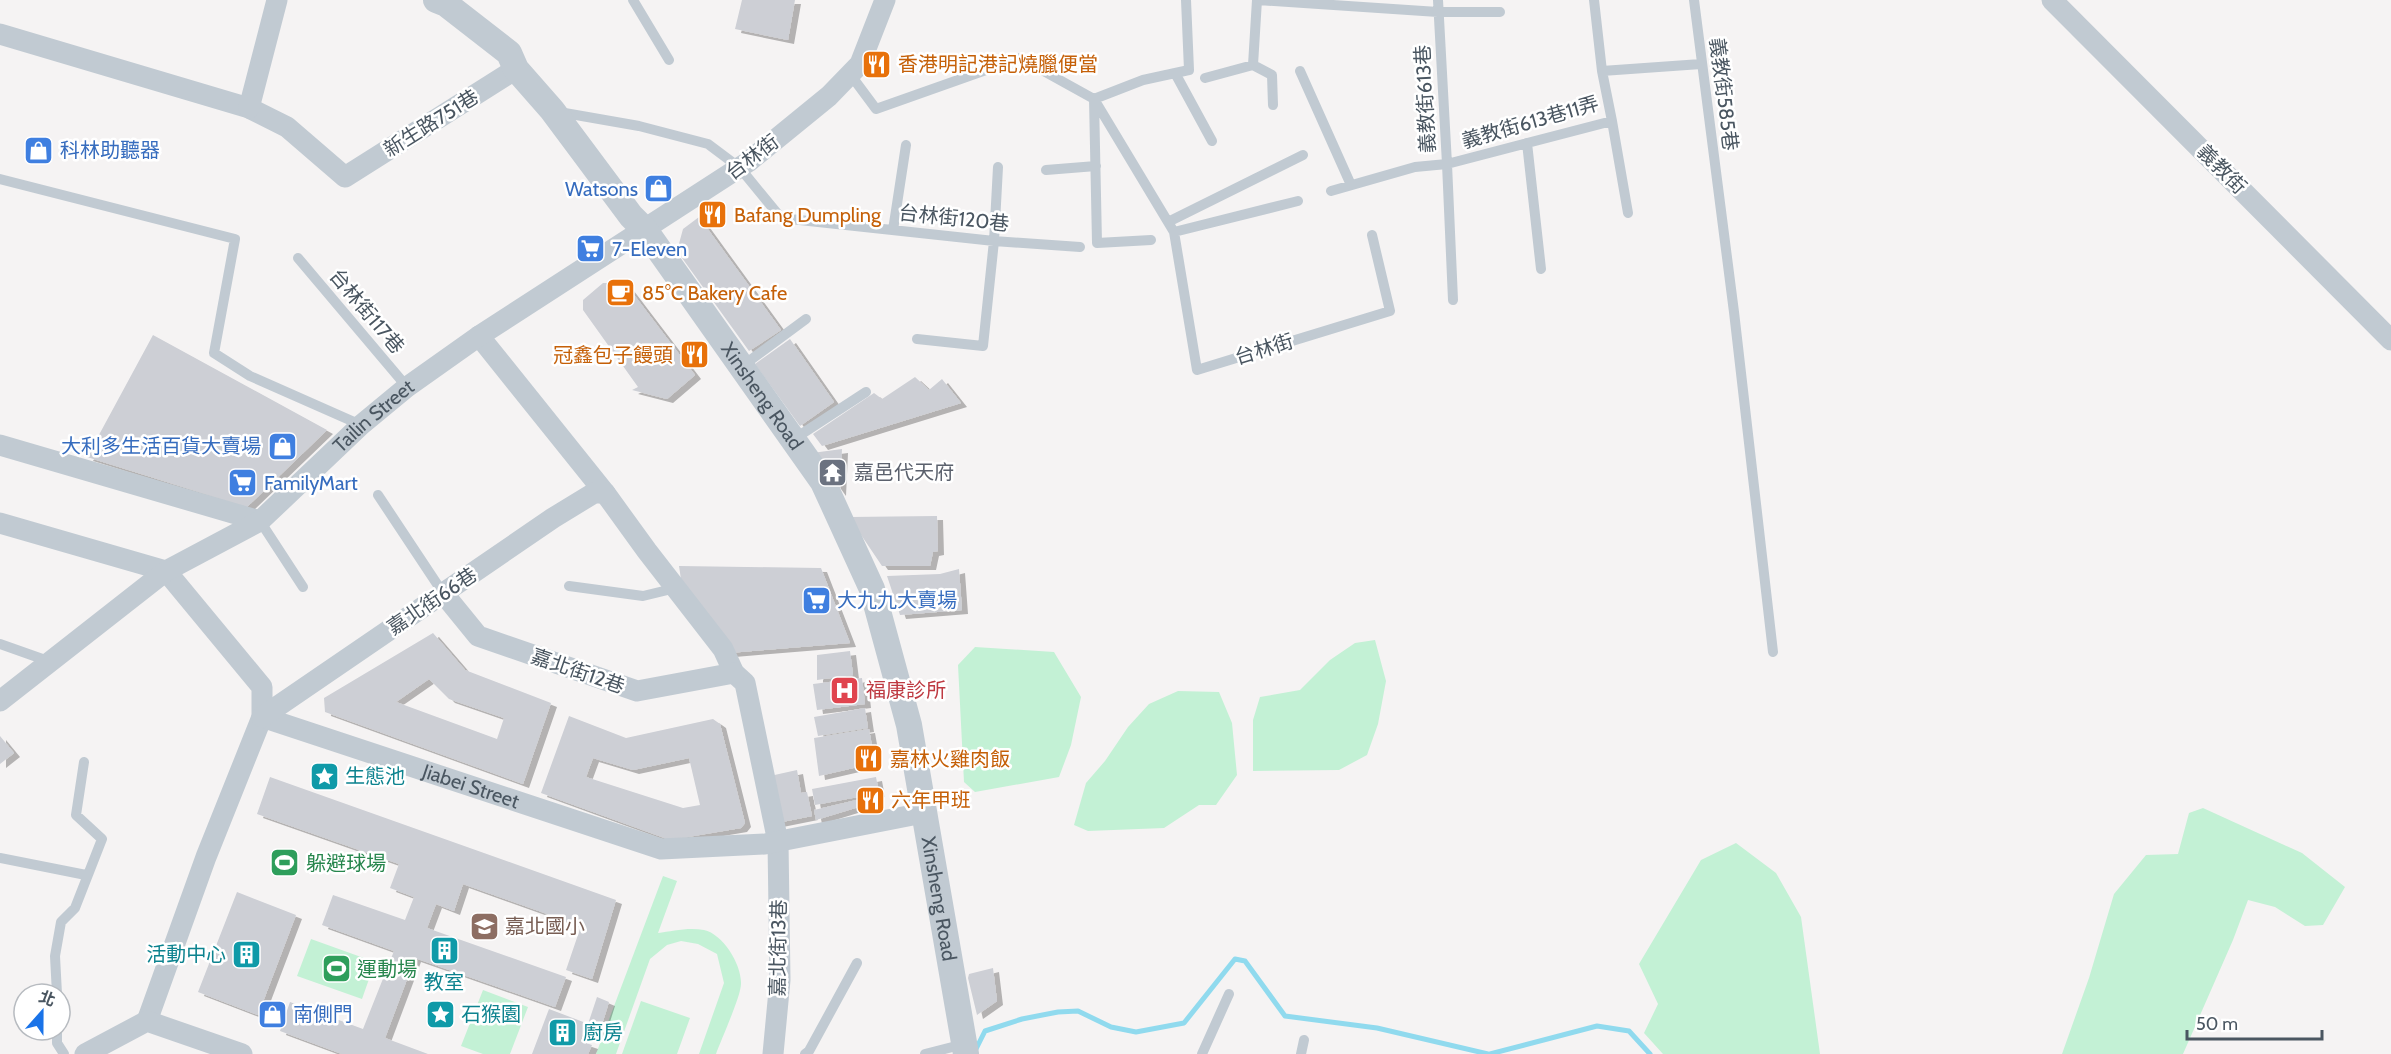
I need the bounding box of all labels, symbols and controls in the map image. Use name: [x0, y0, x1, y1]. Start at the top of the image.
street label: 義教街585巷: [1705, 36, 1743, 152]
street label: 義教街613巷: [1410, 44, 1440, 154]
restaurant icon: 香港明記港記燒臘便當: [861, 48, 893, 80]
place label: 香港明記港記燒臘便當: [898, 52, 1098, 76]
street label: 新生路751巷: [379, 84, 483, 162]
street label: 義教街613巷11弄: [1459, 91, 1601, 153]
street label: 台林街: [721, 129, 783, 185]
shop icon: 科林助聽器: [23, 134, 55, 166]
place label: 科林助聽器: [60, 138, 160, 162]
street label: 義教街: [2192, 139, 2252, 199]
shop icon: Watsons: [643, 173, 675, 205]
place label: Watsons: [565, 177, 638, 201]
restaurant icon: Bafang Dumpling: [697, 199, 729, 231]
street label: 台林街120巷: [898, 200, 1010, 236]
place label: Bafang Dumpling: [734, 203, 882, 227]
supermarket icon: 7-Eleven: [575, 233, 607, 265]
place label: 7-Eleven: [612, 237, 687, 261]
street label: 台林街117巷: [325, 264, 409, 358]
cafe icon: 85°C Bakery Cafe: [605, 277, 637, 309]
place label: 85°C Bakery Cafe: [642, 281, 787, 305]
street label: 台林街: [1232, 329, 1296, 369]
street label: Xinsheng Road: [716, 338, 809, 455]
restaurant icon: 冠鑫包子饅頭: [678, 339, 710, 371]
place label: 冠鑫包子饅頭: [553, 343, 673, 367]
street label: Tailin Street: [328, 374, 419, 457]
shop icon: 大利多生活百貨大賣場: [266, 430, 298, 462]
place label: 大利多生活百貨大賣場: [61, 434, 261, 458]
temple icon: 嘉邑代天府: [817, 456, 849, 488]
place label: 嘉邑代天府: [854, 460, 954, 484]
supermarket icon: FamilyMart: [227, 467, 259, 499]
place label: FamilyMart: [264, 471, 358, 495]
street label: 嘉北街66巷: [383, 562, 481, 640]
supermarket icon: 大九九大賣場: [800, 584, 832, 616]
place label: 大九九大賣場: [837, 588, 957, 612]
street label: 嘉北街12巷: [528, 644, 628, 698]
hospital icon: 福康診所: [829, 674, 861, 706]
place label: 福康診所: [866, 678, 946, 702]
restaurant icon: 嘉林火雞肉飯: [853, 743, 885, 775]
place label: 嘉林火雞肉飯: [890, 747, 1010, 771]
street label: Jiabei Street: [419, 759, 523, 813]
place icon: 生態池: [308, 760, 340, 792]
place label: 生態池: [345, 764, 405, 788]
restaurant icon: 六年甲班: [854, 784, 886, 816]
place label: 六年甲班: [891, 788, 971, 812]
street label: Xinsheng Road: [916, 834, 962, 963]
sports icon: 躲避球場: [269, 847, 301, 879]
place label: 躲避球場: [306, 851, 386, 875]
street label: 嘉北街13巷: [765, 899, 791, 997]
school or university icon: 嘉北國小: [468, 910, 500, 942]
place label: 嘉北國小: [505, 914, 585, 938]
building icon: 教室: [428, 935, 460, 967]
building icon: 活動中心: [231, 938, 263, 970]
place label: 活動中心: [146, 942, 226, 966]
sports icon: 運動場: [320, 953, 352, 985]
place label: 運動場: [357, 957, 417, 981]
place label: 教室: [424, 970, 464, 994]
north arrow: [12, 982, 72, 1042]
text: 北: [36, 987, 58, 1010]
shop icon: 南側門: [256, 998, 288, 1030]
place icon: 石猴園: [424, 998, 456, 1030]
place label: 南側門: [293, 1002, 353, 1026]
place label: 石猴園: [461, 1002, 521, 1026]
scale bar: [2187, 1003, 2322, 1041]
text: 50 m: [2196, 1013, 2238, 1035]
building icon: 廚房: [546, 1016, 578, 1048]
place label: 廚房: [583, 1020, 623, 1044]

